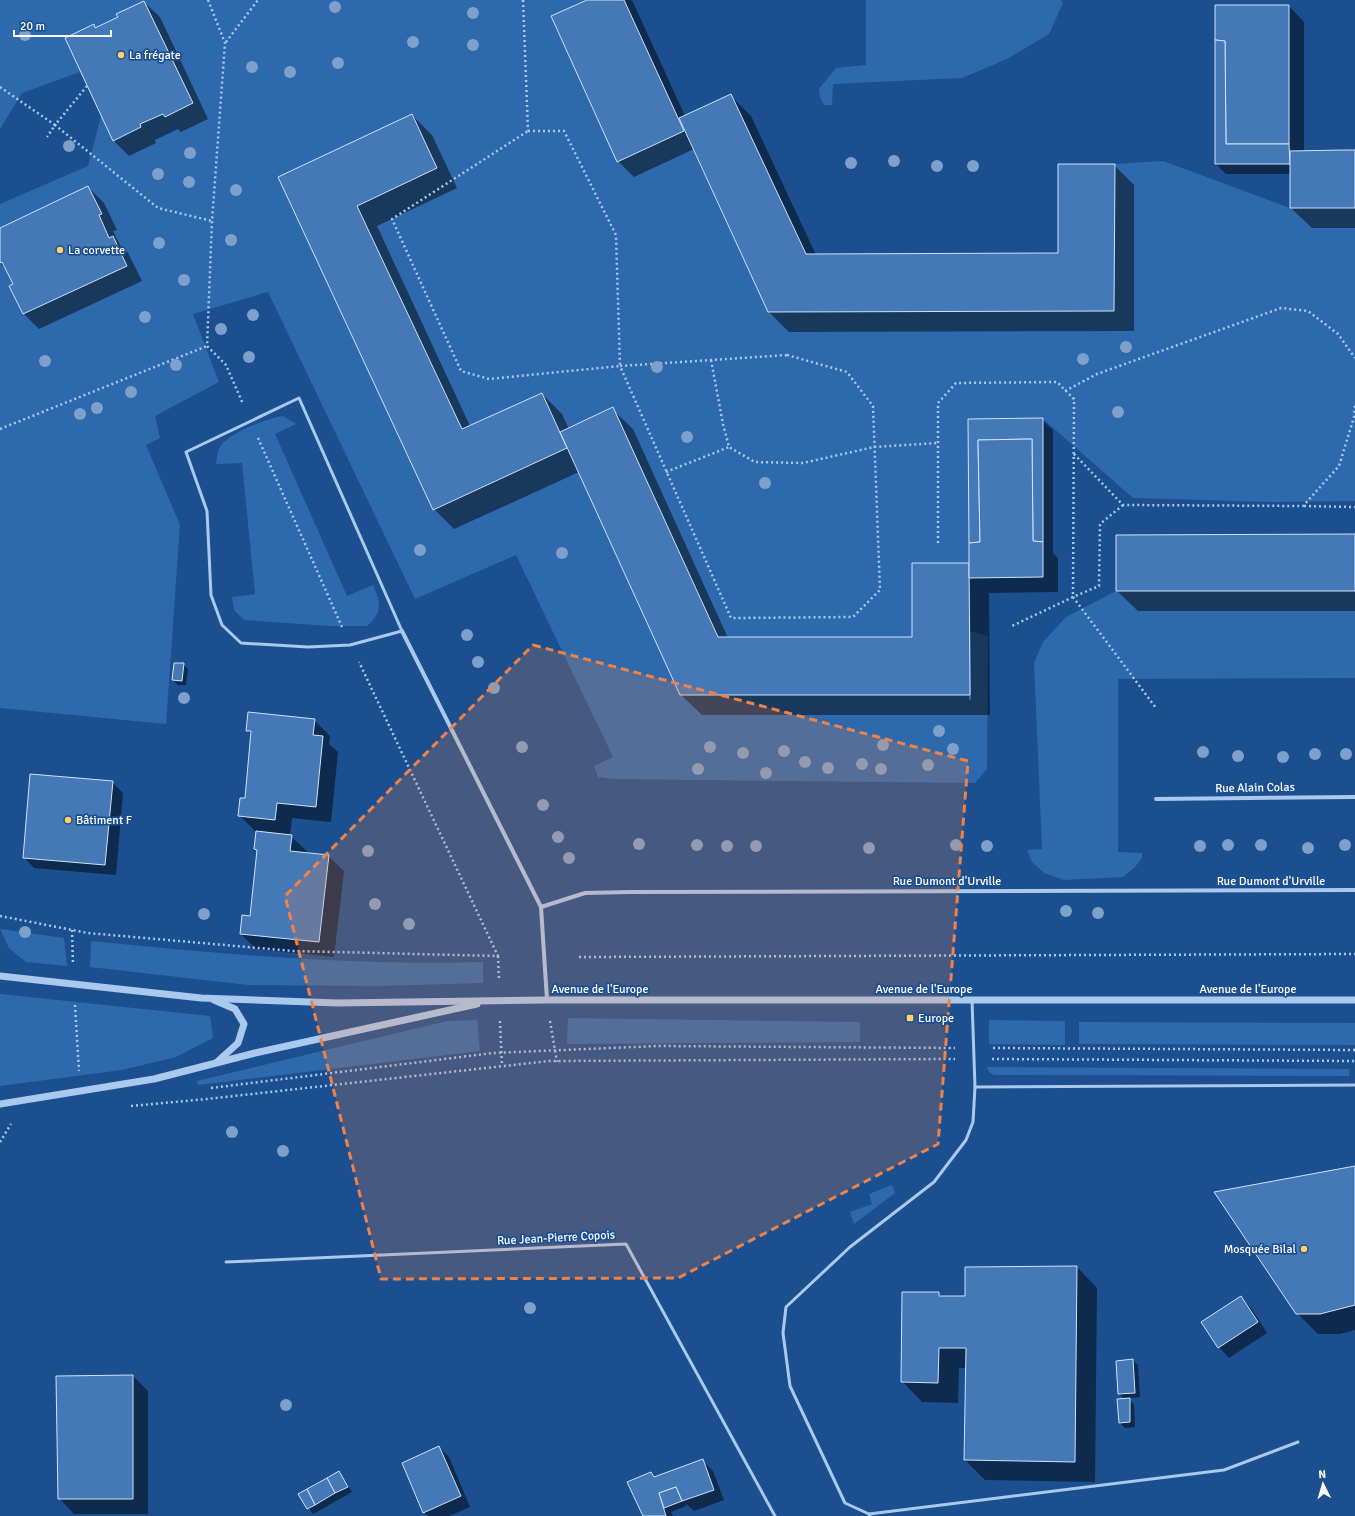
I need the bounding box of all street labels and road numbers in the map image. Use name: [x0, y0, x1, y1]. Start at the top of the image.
street label: Rue Alain Colas: [1215, 780, 1295, 796]
street label: Rue Dumont d'Urville: [893, 874, 1001, 889]
street label: Rue Dumont d'Urville: [1217, 874, 1325, 889]
street label: Avenue de l'Europe: [552, 982, 648, 997]
street label: Avenue de l'Europe: [876, 982, 972, 997]
street label: Avenue de l'Europe: [1200, 982, 1296, 997]
street label: Rue Jean-Pierre Copois: [497, 1227, 615, 1249]

